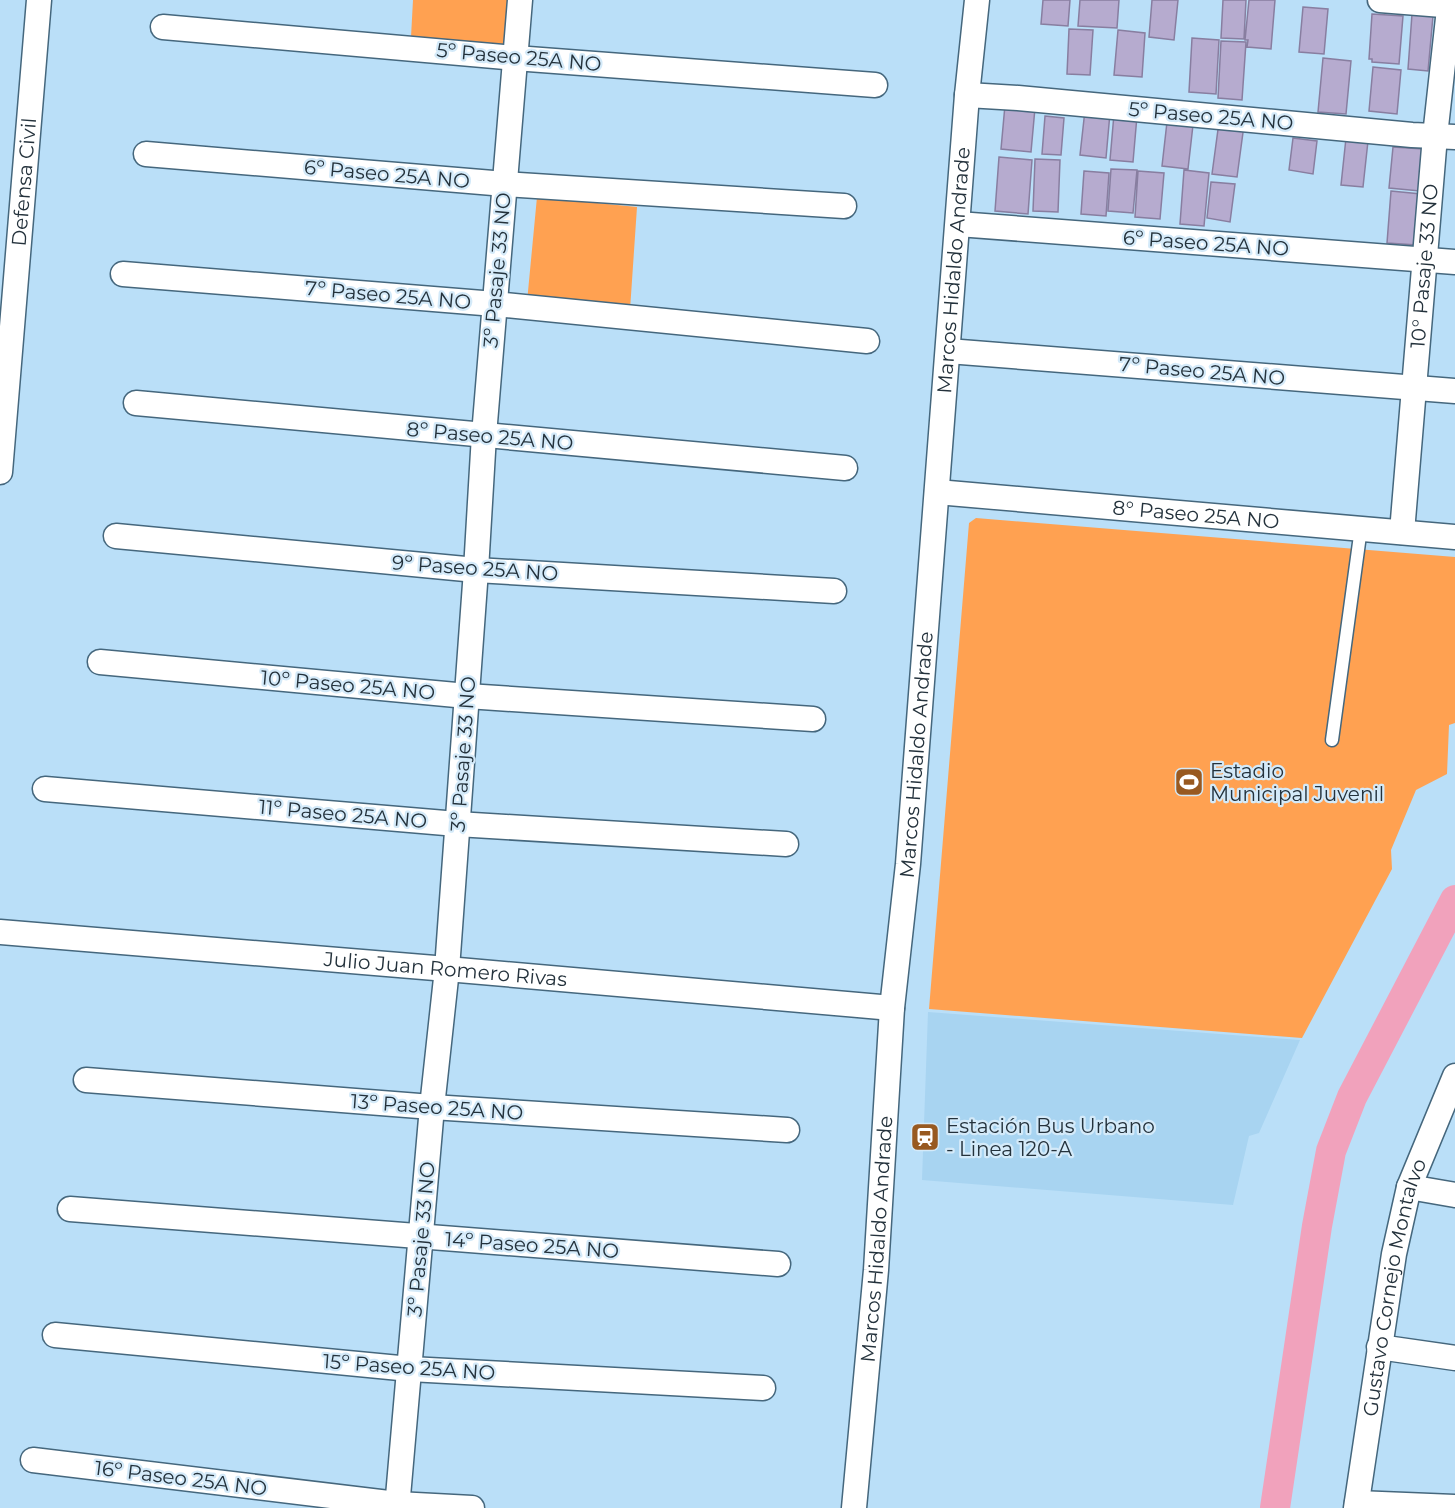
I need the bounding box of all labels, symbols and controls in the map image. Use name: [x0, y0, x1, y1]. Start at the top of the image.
street label: 5º Paseo 25A NO: [436, 38, 602, 76]
street label: 5º Paseo 25A NO: [1128, 97, 1294, 135]
street label: Defensa Civil: [7, 117, 41, 247]
street label: Marcos Hidaldo Andrade: [932, 146, 975, 394]
street label: 6º Paseo 25A NO: [303, 155, 471, 193]
street label: 10° Pasaje 33 NO: [1405, 183, 1443, 349]
street label: 3º Pasaje 33 NO: [478, 191, 516, 349]
street label: 6º Paseo 25A NO: [1122, 225, 1290, 261]
street label: 7º Paseo 25A NO: [304, 276, 472, 314]
street label: 7º Paseo 25A NO: [1118, 352, 1286, 390]
street label: 8º Paseo 25A NO: [406, 417, 574, 455]
street label: 8° Paseo 25A NO: [1112, 495, 1280, 534]
street label: 9º Paseo 25A NO: [391, 550, 559, 586]
street label: Marcos Hidaldo Andrade: [895, 631, 938, 879]
street label: 10º Paseo 25A NO: [260, 665, 436, 705]
street label: 3º Pasaje 33 NO: [446, 675, 480, 833]
place label: Estadio Municipal Juvenil: [1210, 759, 1384, 806]
sports icon: Estadio Municipal Juvenil: [1173, 766, 1205, 798]
street label: 11º Paseo 25A NO: [258, 795, 428, 833]
street label: Julio Juan Romero Rivas: [322, 947, 568, 991]
street label: 13º Paseo 25A NO: [350, 1089, 524, 1125]
place label: Estación Bus Urbano - Linea 120-A: [946, 1114, 1155, 1161]
street label: Marcos Hidaldo Andrade: [856, 1115, 897, 1363]
station icon: Estación Bus Urbano - Linea 120-A: [909, 1121, 941, 1153]
street label: Gustavo Cornejo Montalvo: [1358, 1155, 1431, 1418]
street label: 3º Pasaje 33 NO: [402, 1160, 440, 1318]
street label: 14º Paseo 25A NO: [444, 1227, 620, 1263]
street label: 15º Paseo 25A NO: [322, 1349, 496, 1385]
street label: 16º Paseo 25A NO: [93, 1456, 269, 1500]

